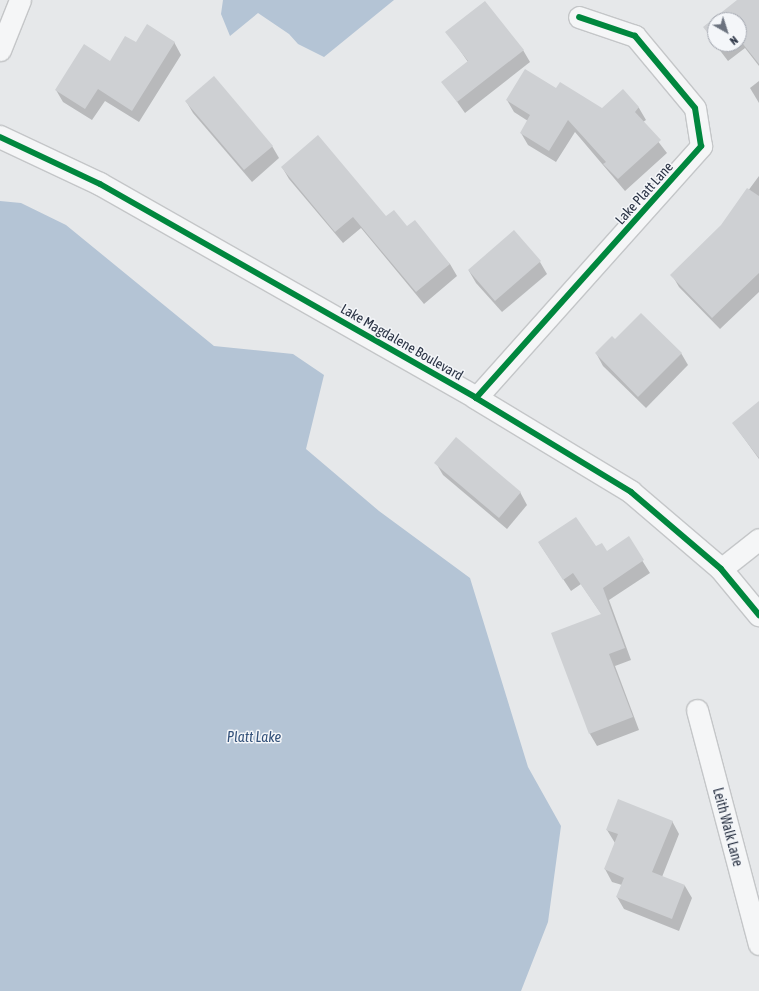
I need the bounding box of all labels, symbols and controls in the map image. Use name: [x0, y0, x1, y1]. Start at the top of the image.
north arrow: [707, 12, 747, 52]
text: N: [728, 34, 740, 47]
street label: Lake Platt Lane: [612, 158, 676, 228]
street label: Lake Magdalene Boulevard: [338, 300, 466, 384]
water label: Platt Lake: [227, 728, 281, 746]
street label: Leith Walk Lane: [709, 786, 747, 868]

